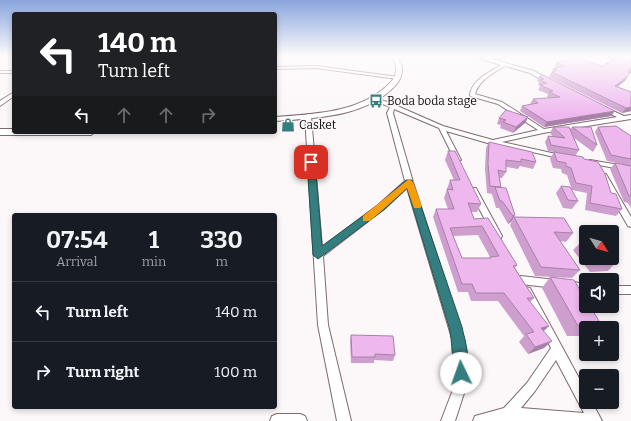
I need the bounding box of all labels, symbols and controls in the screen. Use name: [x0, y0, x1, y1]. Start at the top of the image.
text: 140 m: [98, 26, 177, 59]
icon: left: [32, 28, 84, 80]
text: Turn left: [98, 60, 170, 82]
bus stop icon: Boda boda stage: [368, 93, 384, 109]
place label: Boda boda stage: [387, 94, 477, 108]
icon: left: [71, 104, 93, 126]
icon: ahead: [113, 104, 135, 126]
icon: ahead: [155, 104, 177, 126]
icon: right: [197, 104, 219, 126]
shop icon: Casket: [280, 117, 296, 133]
place label: Casket: [299, 118, 337, 132]
pin: [294, 145, 328, 179]
icon: arrive: [300, 151, 322, 173]
north arrow: [579, 225, 619, 265]
map controls: [579, 225, 619, 409]
text: 07:54: [46, 226, 108, 254]
text: 1: [149, 226, 159, 254]
text: 330: [200, 226, 243, 254]
text: Arrival: [56, 254, 97, 269]
text: min: [142, 254, 166, 269]
text: m: [215, 254, 228, 269]
button: sound: [579, 273, 619, 313]
icon: left: [32, 301, 54, 323]
text: Turn left: [66, 303, 128, 321]
text: 140 m: [215, 303, 257, 321]
button: +: [579, 321, 619, 361]
position arrow: [440, 352, 482, 394]
icon: right: [32, 361, 54, 383]
text: Turn right: [66, 363, 139, 381]
text: 100 m: [214, 363, 257, 381]
button: −: [579, 369, 619, 409]

